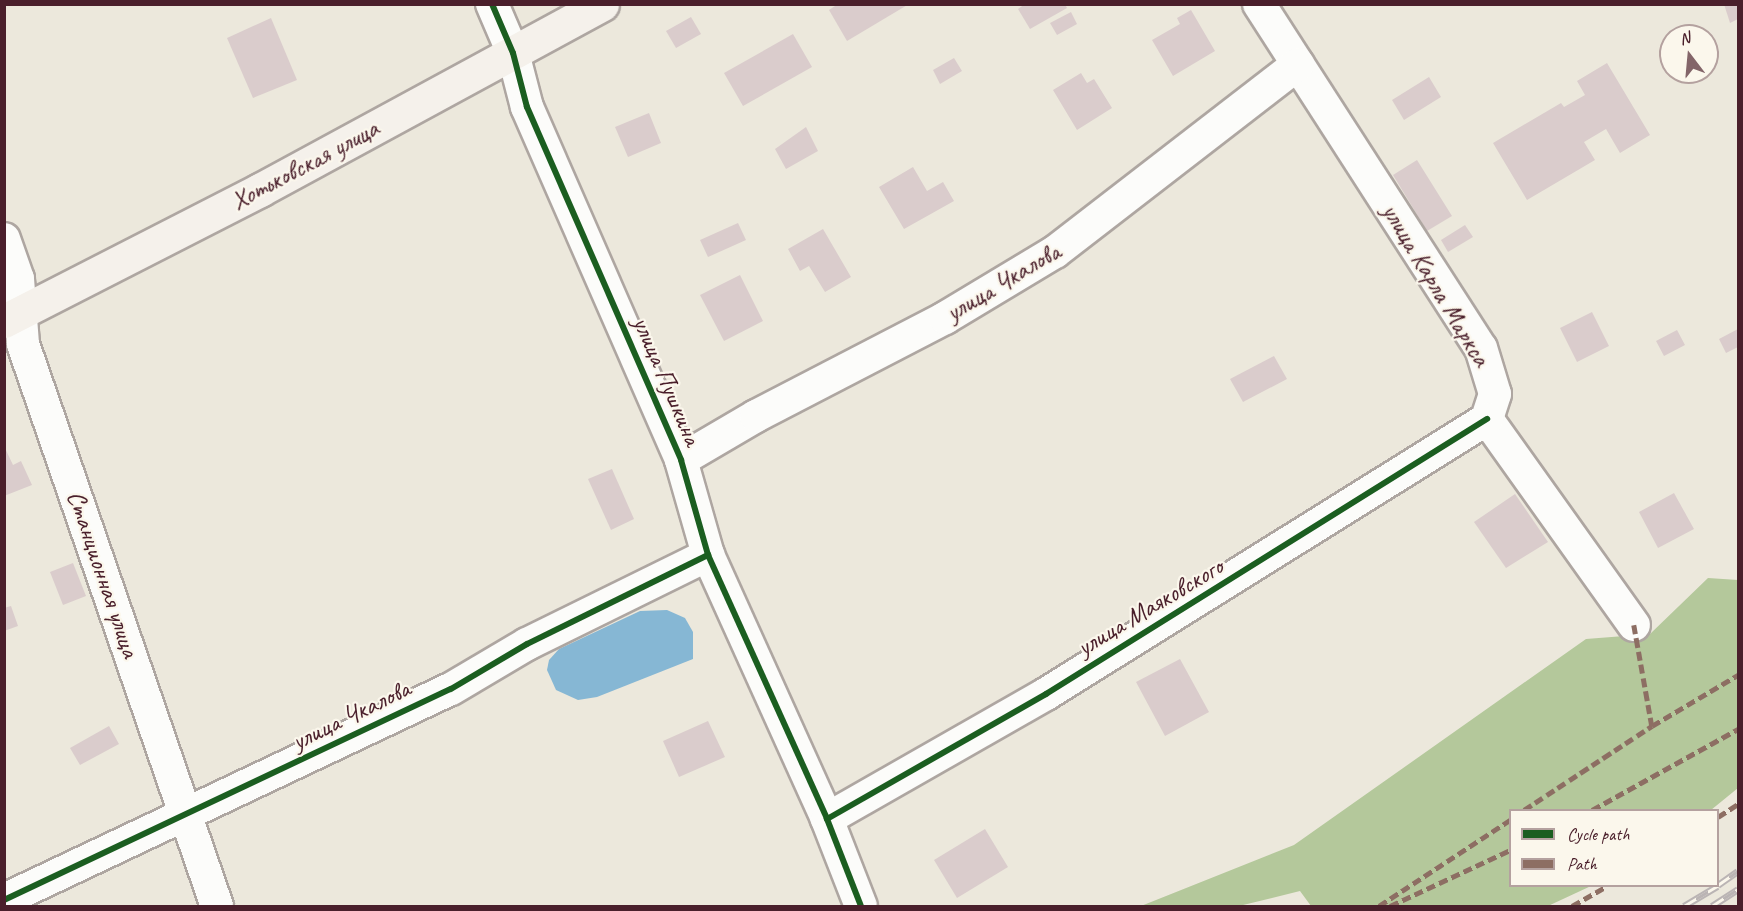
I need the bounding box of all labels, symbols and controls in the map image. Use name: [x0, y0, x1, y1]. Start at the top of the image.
north arrow: [1659, 24, 1719, 84]
text: N: [1677, 28, 1692, 50]
street label: Хотьковская улица: [225, 113, 385, 217]
street label: улица Карла Маркса: [1375, 199, 1497, 371]
street label: улица Чкалова: [941, 236, 1065, 328]
street label: улица Пушкина: [626, 311, 708, 451]
street label: Станционная улица: [60, 486, 146, 662]
street label: улица Маяковского: [1071, 551, 1229, 663]
street label: улица Чкалова: [287, 673, 415, 757]
legend: [1509, 809, 1719, 887]
text: Cycle path: [1567, 823, 1629, 845]
text: Path: [1567, 853, 1597, 875]

